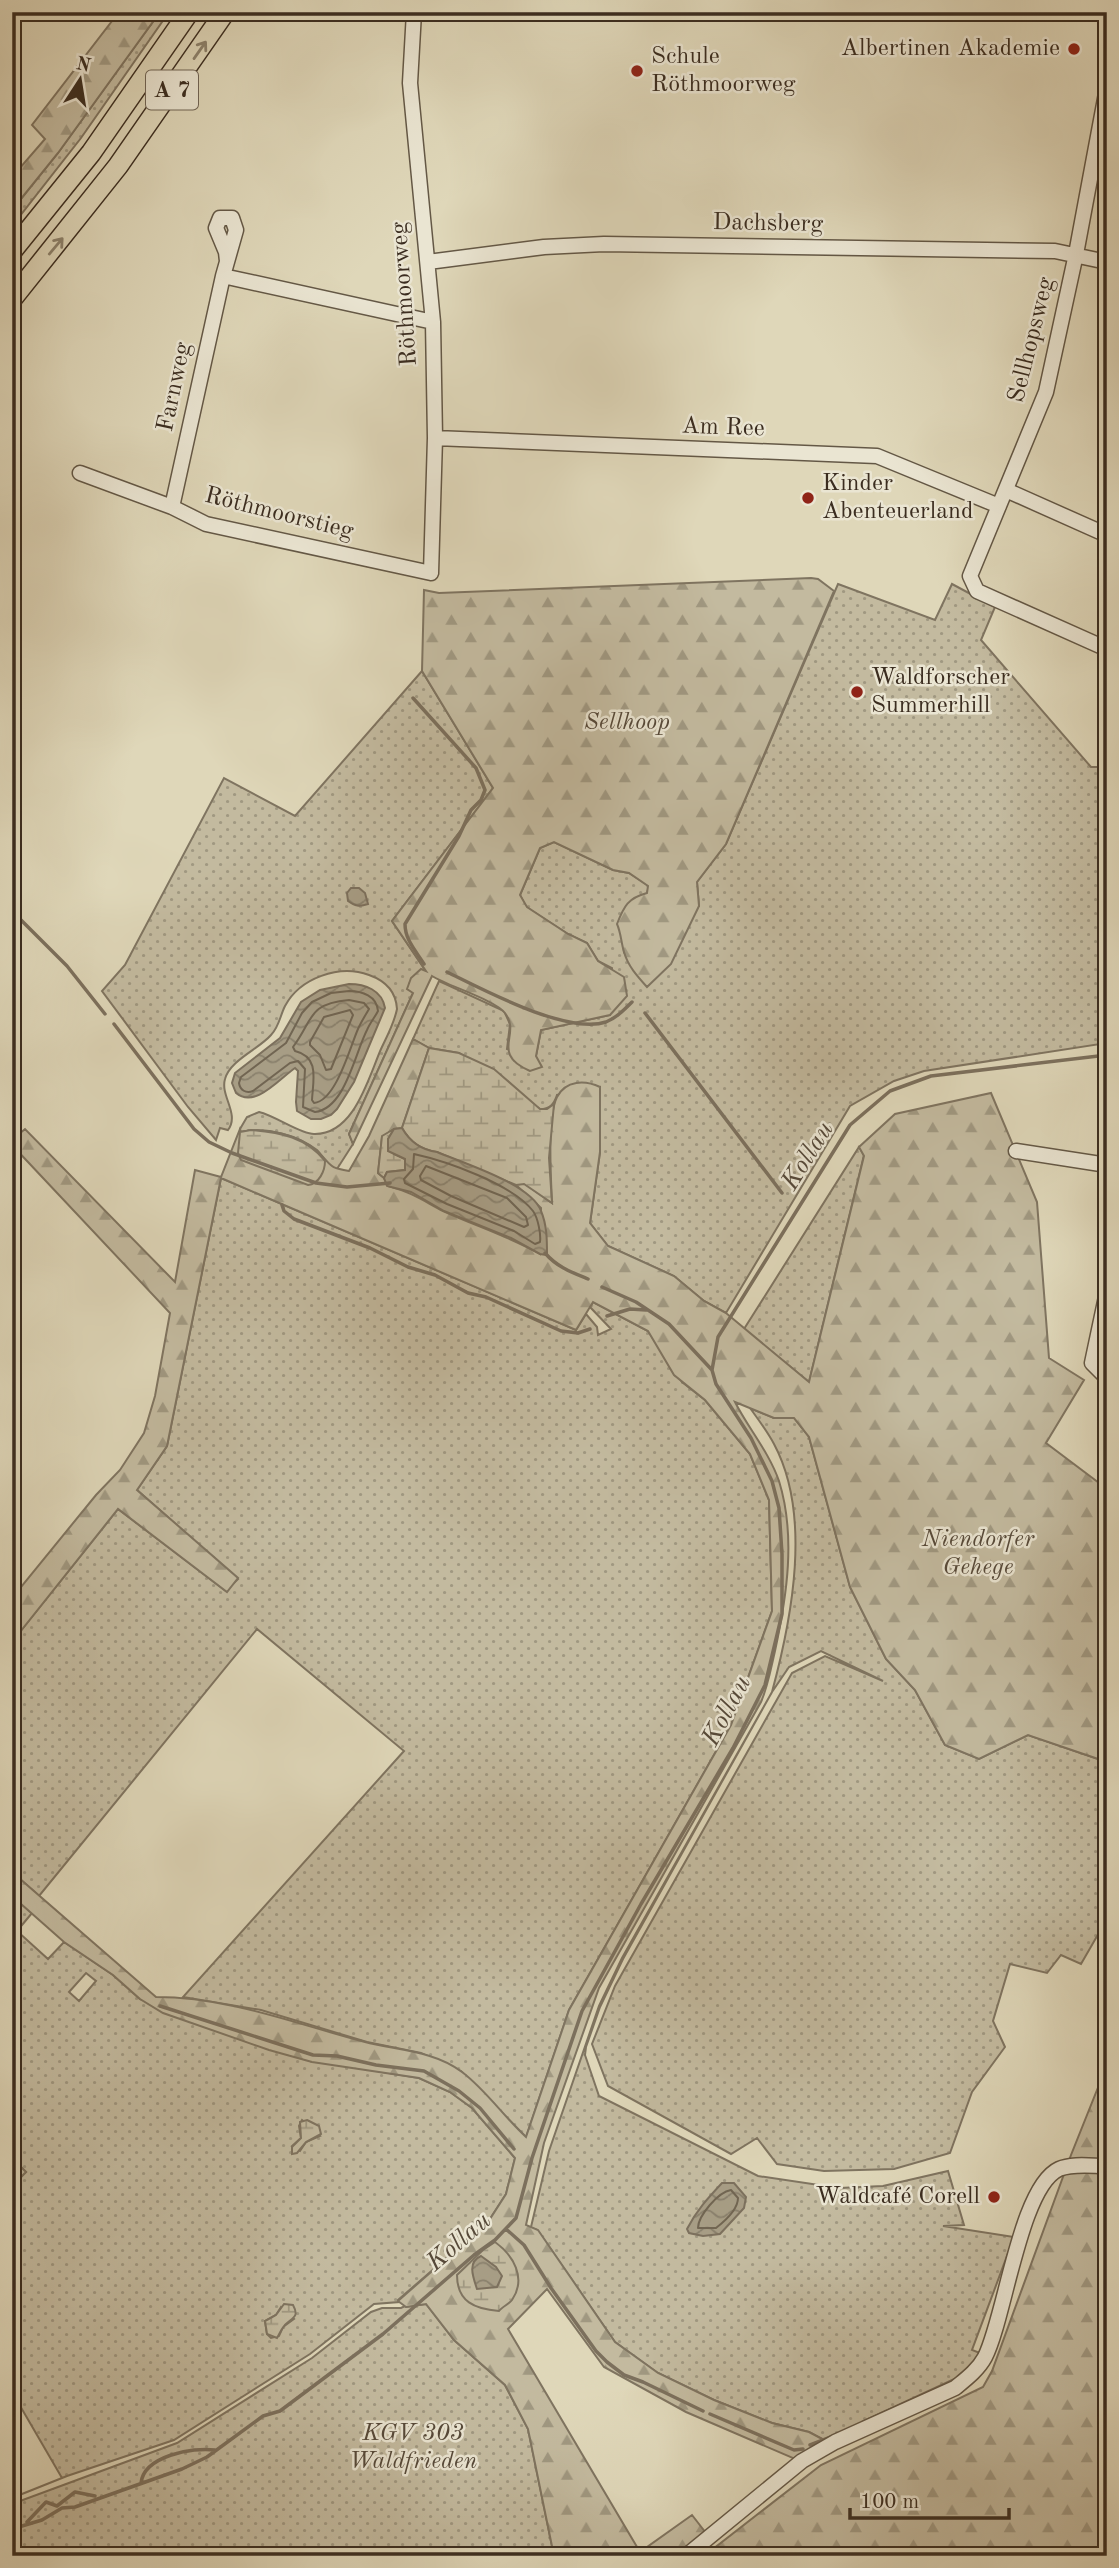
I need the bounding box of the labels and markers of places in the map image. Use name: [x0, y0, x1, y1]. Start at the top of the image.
place label: Albertinen Akademie: [841, 37, 1060, 61]
marker: Albertinen Akademie: [1066, 41, 1082, 57]
place label: Schule Röthmoorweg: [651, 45, 796, 97]
marker: Schule Röthmoorweg: [629, 63, 645, 79]
place label: Kinder Abenteuerland: [822, 472, 974, 524]
marker: Kinder Abenteuerland: [800, 490, 816, 506]
place label: Waldforscher Summerhill: [871, 666, 1010, 718]
marker: Waldforscher Summerhill: [849, 684, 865, 700]
place label: Waldcafé Corell: [816, 2185, 980, 2209]
marker: Waldcafé Corell: [986, 2189, 1002, 2205]

